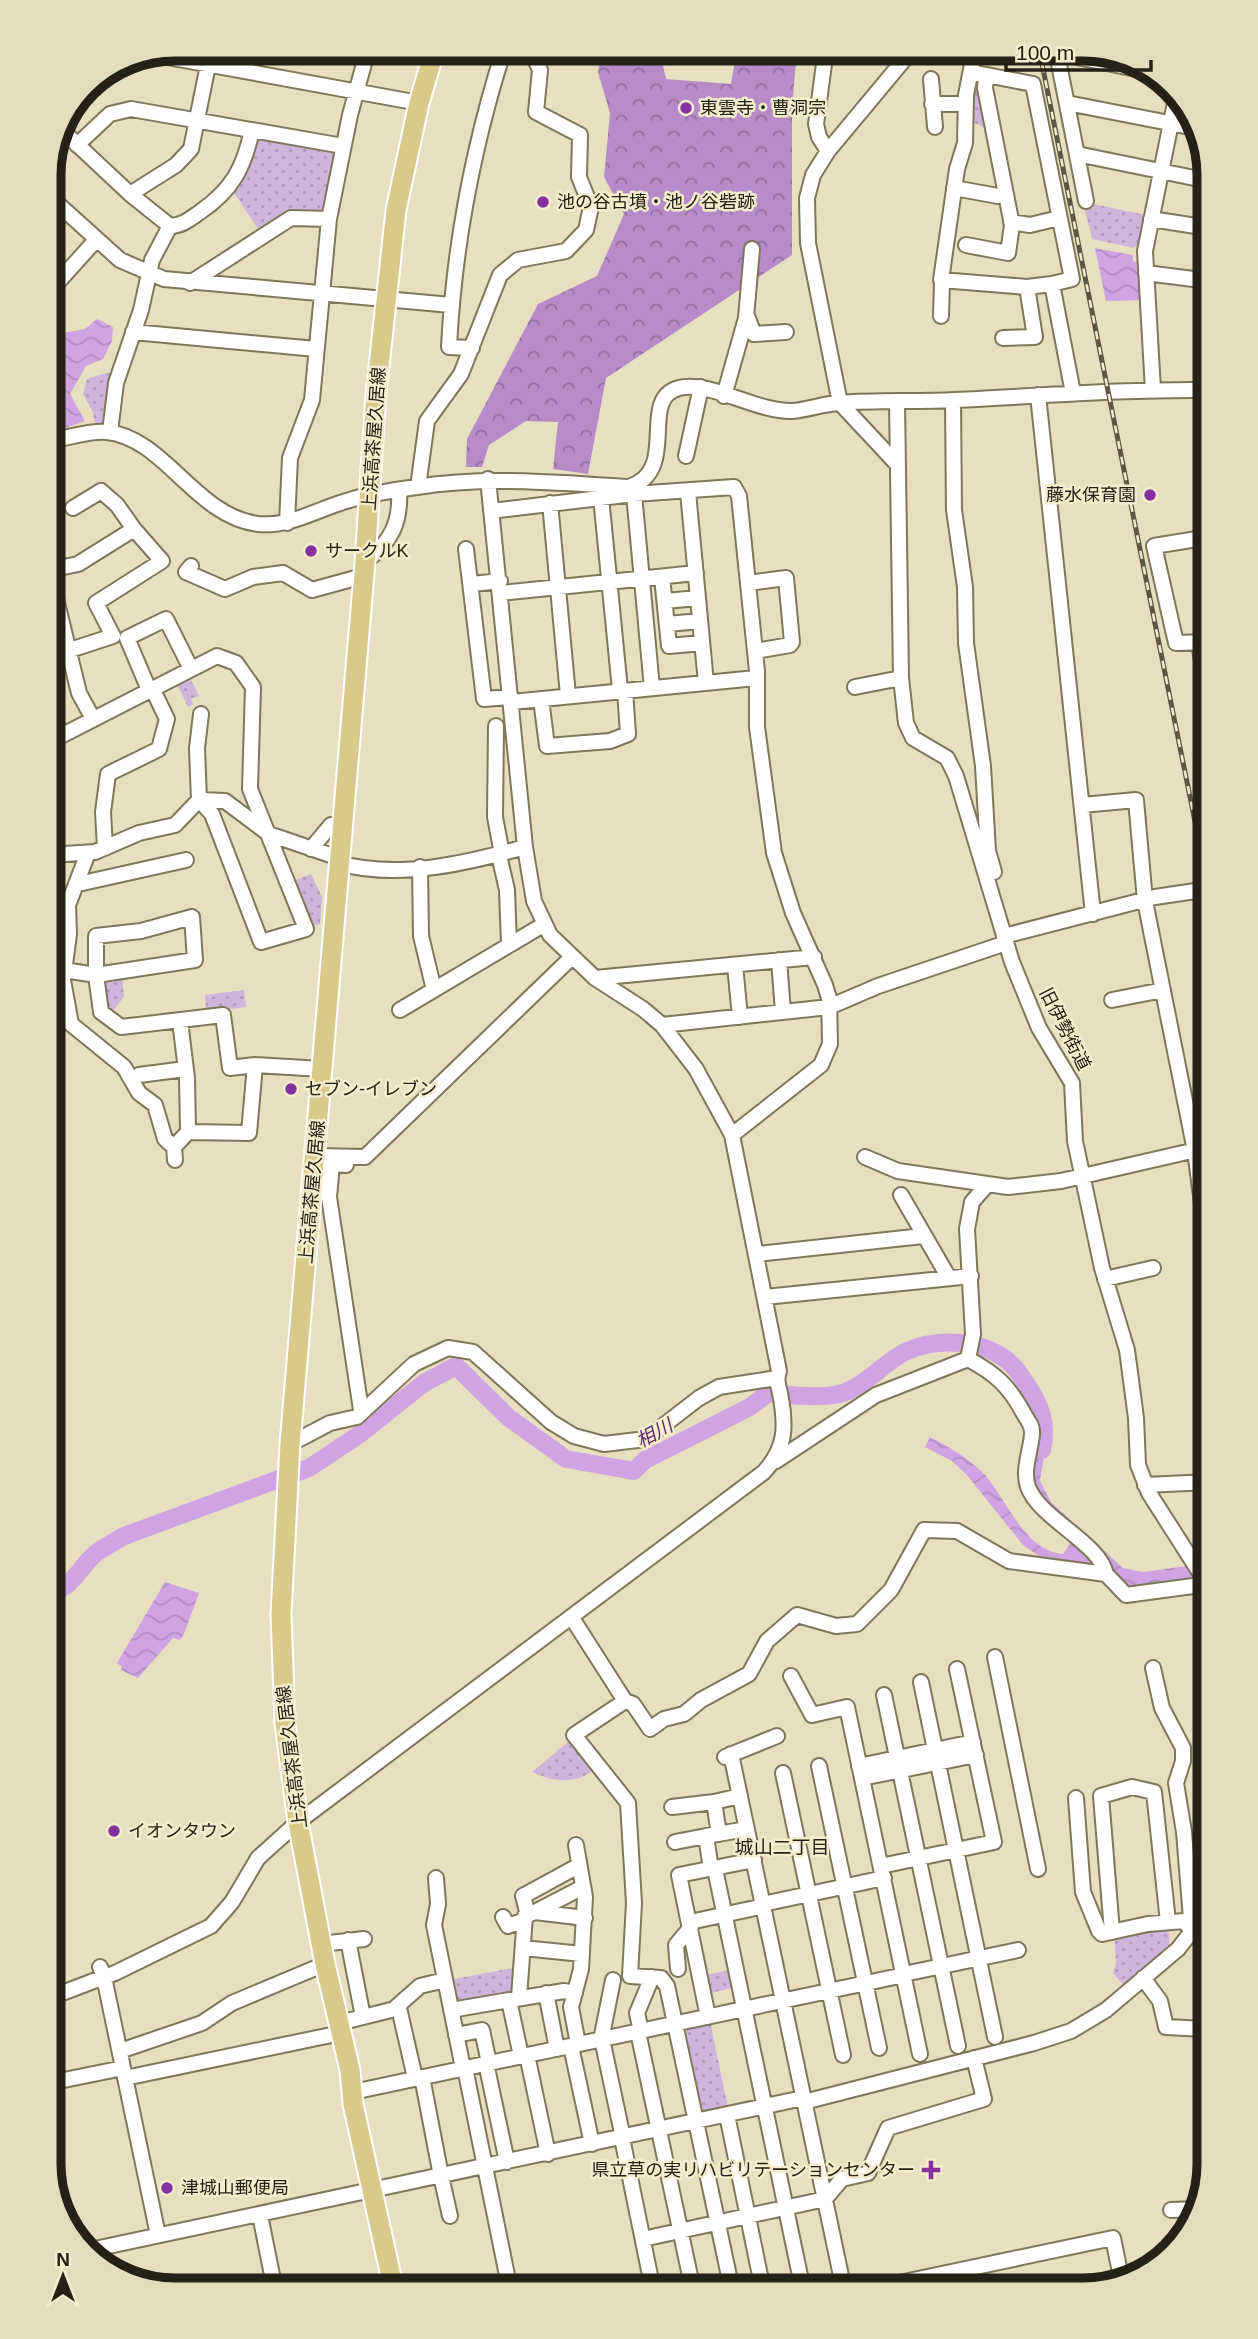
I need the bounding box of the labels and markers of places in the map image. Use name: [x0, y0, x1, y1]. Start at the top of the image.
place label: 東雲寺・曹洞宗: [700, 98, 826, 118]
marker: 東雲寺・曹洞宗: [678, 100, 694, 116]
place label: 池の谷古墳・池ノ谷砦跡: [557, 192, 755, 212]
marker: 池の谷古墳・池ノ谷砦跡: [535, 194, 551, 210]
place label: 藤水保育園: [1046, 485, 1136, 505]
marker: 藤水保育園: [1142, 487, 1158, 503]
place label: サークルK: [325, 541, 408, 561]
marker: サークルK: [303, 543, 319, 559]
place label: セブン-イレブン: [305, 1079, 437, 1099]
marker: セブン-イレブン: [283, 1081, 299, 1097]
place label: イオンタウン: [128, 1821, 236, 1841]
marker: イオンタウン: [106, 1823, 122, 1839]
place label: 県立草の実リハビリテーションセンター: [591, 2160, 915, 2180]
marker: 県立草の実リハビリテーションセンター: [921, 2160, 941, 2180]
place label: 津城山郵便局: [181, 2178, 289, 2198]
marker: 津城山郵便局: [159, 2180, 175, 2196]

